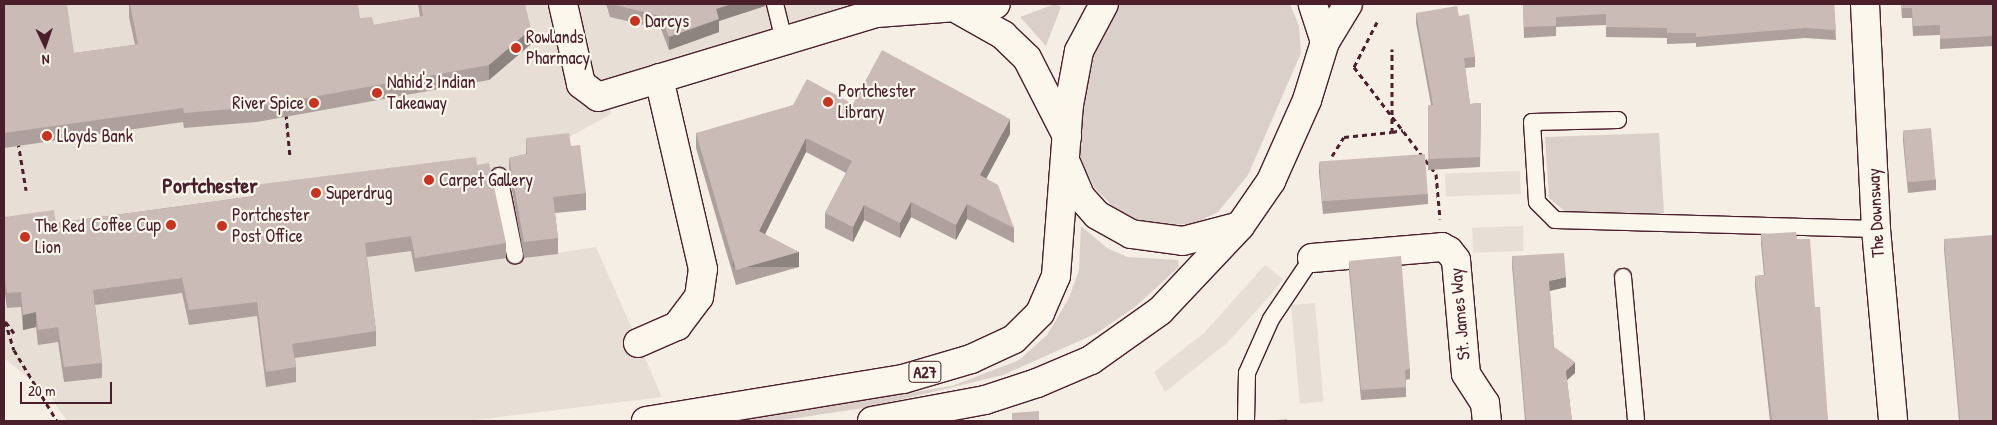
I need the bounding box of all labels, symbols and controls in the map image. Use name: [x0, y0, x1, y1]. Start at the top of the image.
place label: Darcys: [645, 10, 689, 32]
marker: Darcys: [629, 15, 641, 27]
north arrow: [20, 20, 70, 70]
place label: Rowlands Pharmacy: [526, 27, 590, 70]
marker: Rowlands Pharmacy: [510, 42, 522, 54]
text: N: [42, 51, 50, 70]
place label: Nahid'z Indian Takeaway: [387, 72, 476, 115]
place label: Portchester Library: [838, 81, 916, 124]
marker: Nahid'z Indian Takeaway: [371, 87, 383, 99]
place label: River Spice: [232, 92, 304, 114]
marker: Portchester Library: [822, 96, 834, 108]
marker: River Spice: [308, 97, 320, 109]
place label: Lloyds Bank: [57, 125, 133, 147]
marker: Lloyds Bank: [41, 130, 53, 142]
street label: The Downsway: [1863, 168, 1889, 258]
place label: Carpet Gallery: [439, 169, 533, 191]
district label: Portchester: [162, 173, 258, 199]
marker: Carpet Gallery: [423, 174, 435, 186]
place label: Superdrug: [326, 182, 392, 204]
marker: Superdrug: [310, 187, 322, 199]
place label: Portchester Post Office: [232, 205, 310, 248]
place label: Coffee Cup: [91, 214, 161, 236]
place label: The Red Lion: [35, 216, 85, 258]
marker: Coffee Cup: [165, 219, 177, 231]
marker: Portchester Post Office: [216, 220, 228, 232]
marker: The Red Lion: [19, 231, 31, 243]
street label: St. James Way: [1445, 267, 1475, 361]
road number: A27: [908, 358, 942, 386]
scale bar: [22, 372, 115, 404]
text: 20 m: [28, 380, 55, 401]

